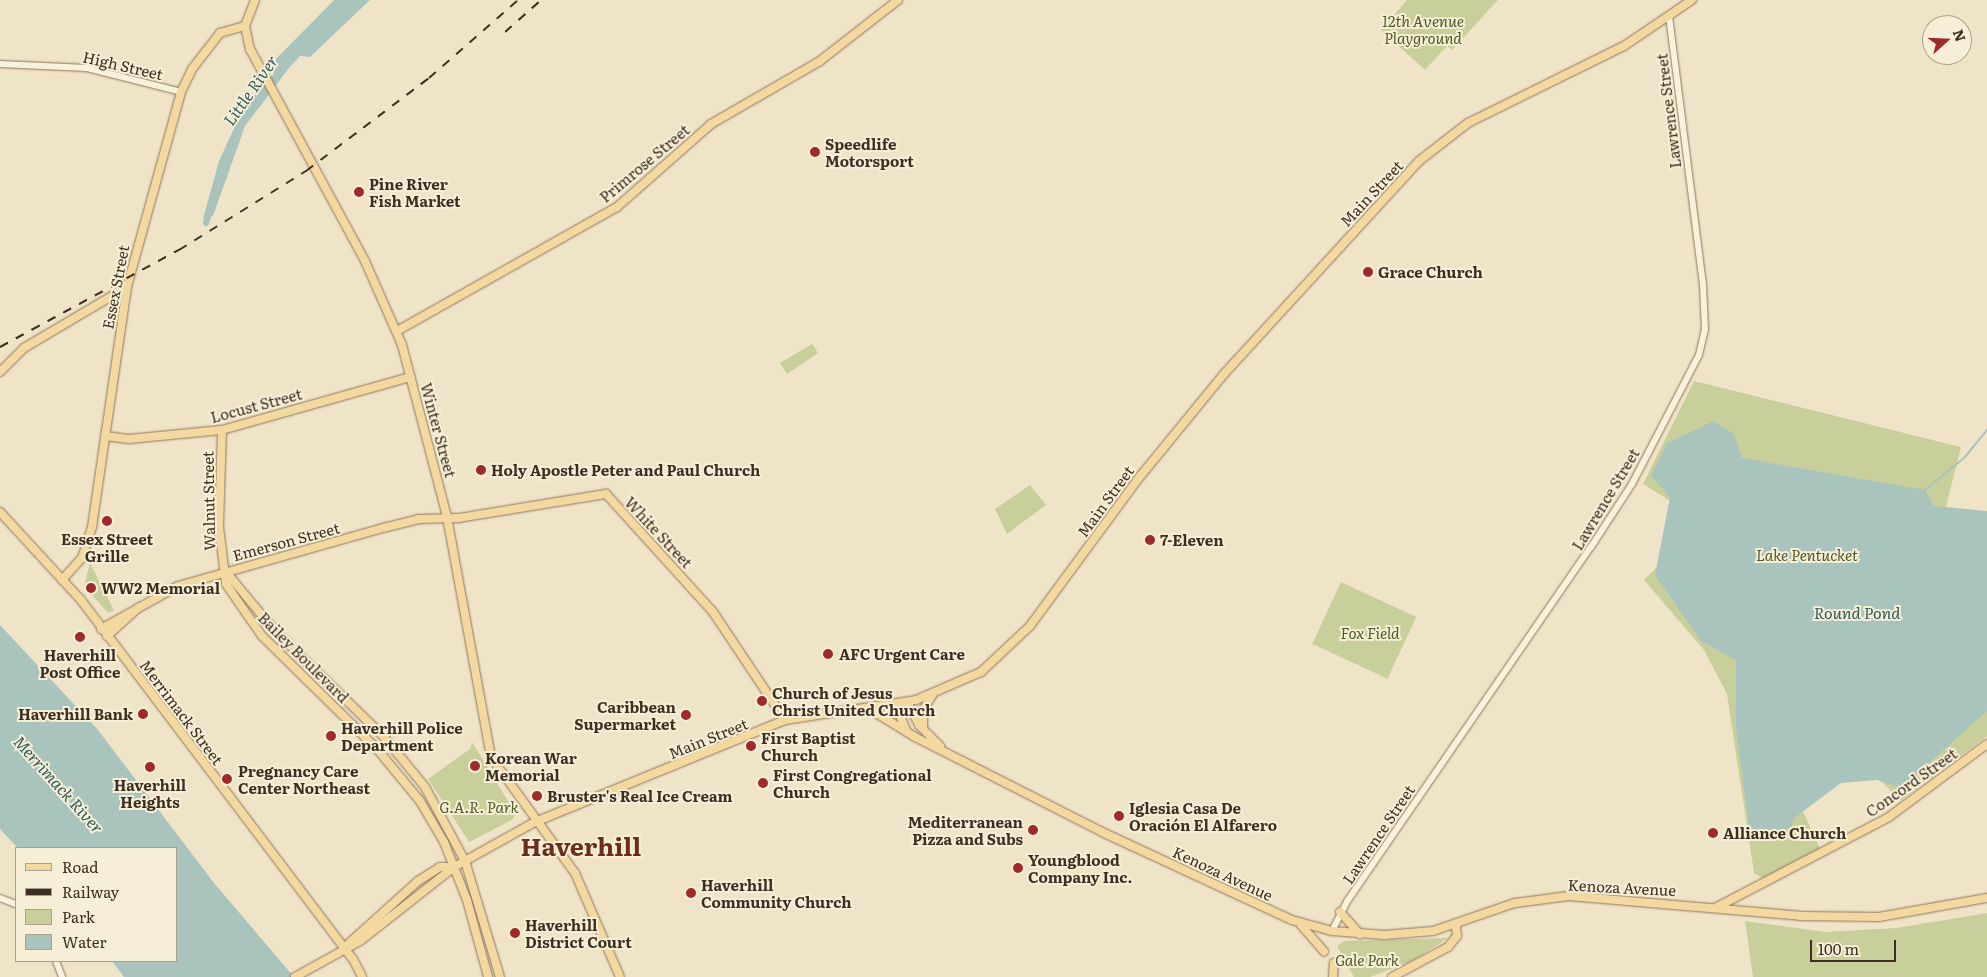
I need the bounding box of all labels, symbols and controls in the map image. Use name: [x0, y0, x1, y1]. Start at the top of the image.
park label: 12th Avenue Playground: [1382, 11, 1464, 46]
north arrow: [1922, 15, 1972, 65]
text: N: [1949, 26, 1972, 44]
street label: High Street: [81, 47, 165, 83]
water label: Little River: [219, 51, 281, 129]
street label: Lawrence Street: [1652, 53, 1684, 169]
street label: Primrose Street: [596, 120, 692, 206]
place label: Speedlife Motorsport: [825, 134, 914, 169]
marker: Speedlife Motorsport: [809, 146, 821, 158]
street label: Main Street: [1336, 156, 1406, 230]
place label: Pine River Fish Market: [369, 174, 461, 209]
marker: Pine River Fish Market: [353, 186, 365, 198]
street label: Essex Street: [98, 243, 132, 331]
place label: Grace Church: [1378, 263, 1483, 281]
marker: Grace Church: [1362, 266, 1374, 278]
street label: Winter Street: [418, 381, 460, 479]
street label: Locust Street: [208, 384, 304, 426]
street label: Lawrence Street: [1568, 445, 1642, 553]
street label: Walnut Street: [198, 451, 218, 551]
place label: Holy Apostle Peter and Paul Church: [491, 461, 760, 479]
street label: Main Street: [1073, 462, 1137, 540]
marker: Holy Apostle Peter and Paul Church: [475, 464, 487, 476]
street label: White Street: [622, 493, 696, 571]
marker: Essex Street Grille: [101, 515, 113, 527]
street label: Emerson Street: [231, 518, 341, 564]
place label: Essex Street Grille: [61, 529, 153, 564]
place label: 7-Eleven: [1160, 531, 1224, 549]
marker: 7-Eleven: [1144, 534, 1156, 546]
park label: Lake Pentucket: [1756, 546, 1858, 564]
place label: WW2 Memorial: [101, 579, 220, 597]
marker: WW2 Memorial: [85, 582, 97, 594]
water label: Round Pond: [1814, 602, 1900, 622]
street label: Bailey Boulevard: [255, 608, 353, 706]
park label: Fox Field: [1340, 624, 1400, 642]
marker: Haverhill Post Office: [74, 631, 86, 643]
place label: Haverhill Post Office: [40, 645, 120, 680]
place label: AFC Urgent Care: [839, 645, 965, 663]
marker: AFC Urgent Care: [821, 647, 835, 661]
street label: Merrimack Street: [137, 656, 227, 768]
place label: Church of Jesus Christ United Church: [772, 683, 935, 718]
marker: Church of Jesus Christ United Church: [756, 695, 768, 707]
place label: Caribbean Supermarket: [574, 697, 676, 732]
place label: Haverhill Bank: [18, 705, 133, 723]
marker: Haverhill Bank: [137, 708, 149, 720]
marker: Caribbean Supermarket: [680, 709, 692, 721]
street label: Main Street: [666, 714, 750, 762]
place label: Haverhill Police Department: [341, 718, 463, 753]
place label: First Baptist Church: [761, 728, 856, 763]
marker: Haverhill Police Department: [325, 730, 337, 742]
water label: Merrimack River: [10, 731, 108, 837]
marker: First Baptist Church: [745, 740, 757, 752]
street label: Concord Street: [1862, 744, 1960, 820]
place label: Korean War Memorial: [485, 748, 577, 783]
marker: Korean War Memorial: [469, 760, 481, 772]
marker: Haverhill Heights: [144, 761, 156, 773]
place label: Pregnancy Care Center Northeast: [238, 761, 370, 796]
place label: First Congregational Church: [773, 765, 932, 800]
marker: Pregnancy Care Center Northeast: [220, 772, 234, 786]
place label: Haverhill Heights: [114, 775, 186, 810]
marker: First Congregational Church: [757, 777, 769, 789]
street label: Lawrence Street: [1338, 781, 1418, 887]
place label: Bruster's Real Ice Cream: [547, 787, 732, 805]
marker: Bruster's Real Ice Cream: [531, 790, 543, 802]
park label: G.A.R. Park: [439, 798, 519, 816]
place label: Iglesia Casa De Oración El Alfarero: [1129, 798, 1277, 833]
marker: Iglesia Casa De Oración El Alfarero: [1113, 810, 1125, 822]
place label: Mediterranean Pizza and Subs: [908, 812, 1023, 847]
marker: Mediterranean Pizza and Subs: [1027, 824, 1039, 836]
place label: Alliance Church: [1723, 824, 1846, 842]
marker: Alliance Church: [1707, 827, 1719, 839]
district label: Haverhill: [521, 831, 641, 861]
street label: Kenoza Avenue: [1170, 842, 1276, 904]
legend: [15, 847, 178, 962]
place label: Youngblood Company Inc.: [1028, 850, 1132, 885]
text: Road: [62, 855, 98, 878]
marker: Youngblood Company Inc.: [1012, 862, 1024, 874]
place label: Haverhill Community Church: [701, 875, 852, 910]
street label: Kenoza Avenue: [1567, 875, 1677, 899]
text: Railway: [62, 880, 119, 903]
marker: Haverhill Community Church: [685, 887, 697, 899]
text: Park: [62, 905, 95, 928]
place label: Haverhill District Court: [525, 915, 632, 950]
marker: Haverhill District Court: [509, 927, 521, 939]
text: Water: [62, 930, 107, 953]
scale bar: [1812, 930, 1898, 962]
text: 100 m: [1818, 937, 1859, 960]
park label: Gale Park: [1335, 951, 1399, 969]

